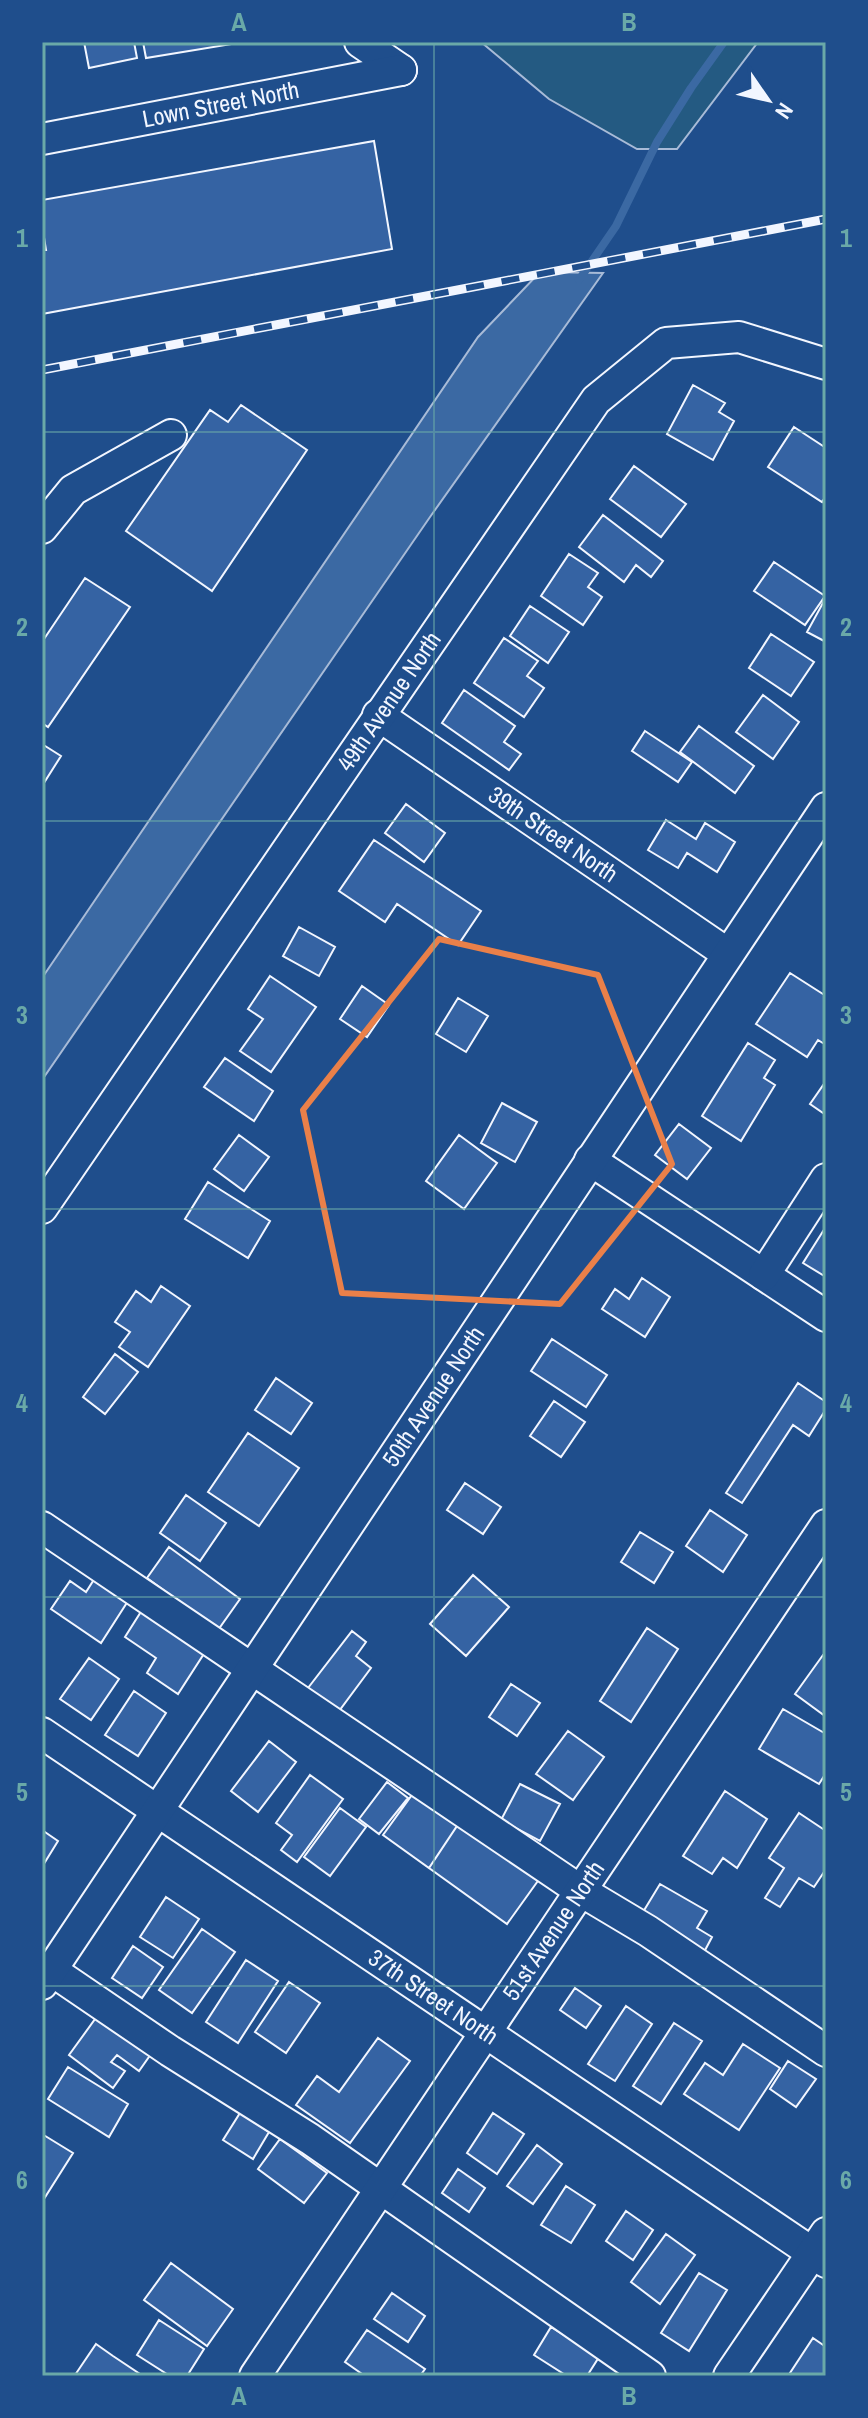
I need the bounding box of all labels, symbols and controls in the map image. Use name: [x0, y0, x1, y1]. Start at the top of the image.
text: A: [231, 4, 247, 39]
text: B: [621, 4, 637, 39]
north arrow: [728, 60, 808, 140]
street label: Lown Street North: [140, 73, 302, 134]
text: N: [769, 97, 801, 125]
text: 1: [16, 220, 28, 255]
text: 1: [840, 220, 852, 255]
text: 2: [16, 609, 28, 644]
text: 2: [840, 609, 852, 644]
street label: 49th Avenue North: [329, 625, 448, 777]
street label: 39th Street North: [483, 778, 625, 889]
text: 3: [16, 997, 28, 1032]
text: 3: [840, 997, 852, 1032]
street label: 50th Avenue North: [374, 1319, 491, 1473]
text: 4: [16, 1385, 28, 1420]
text: 4: [840, 1385, 852, 1420]
text: 5: [16, 1774, 28, 1809]
text: 5: [840, 1774, 852, 1809]
street label: 51st Avenue North: [494, 1854, 611, 2006]
street label: 37th Street North: [363, 1941, 505, 2051]
text: 6: [16, 2162, 28, 2197]
text: 6: [840, 2162, 852, 2197]
text: A: [231, 2378, 247, 2413]
text: B: [621, 2378, 637, 2413]

